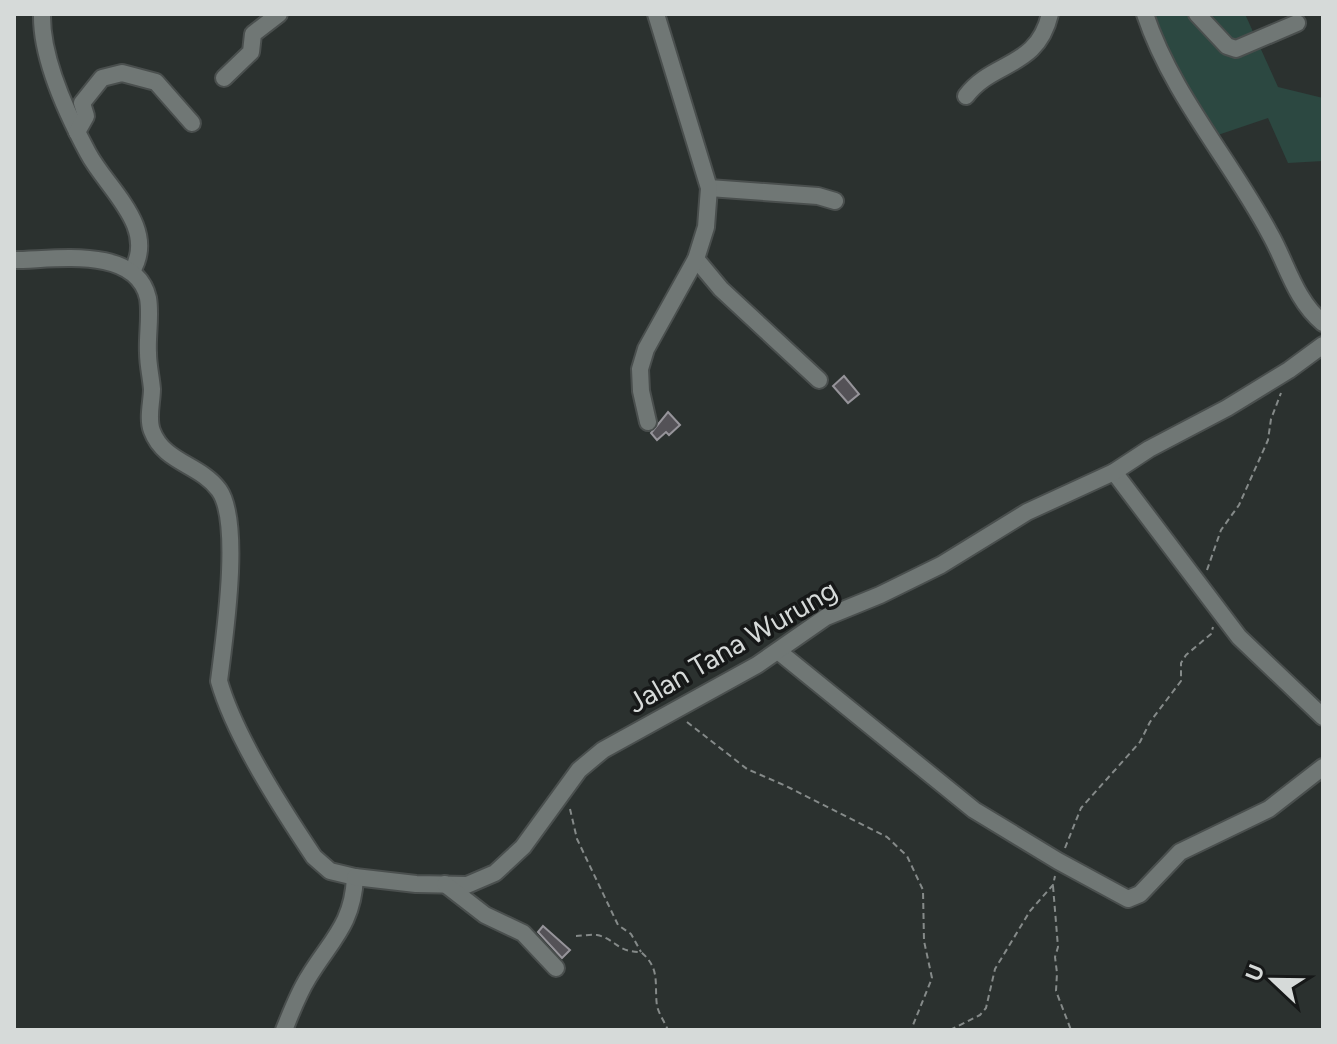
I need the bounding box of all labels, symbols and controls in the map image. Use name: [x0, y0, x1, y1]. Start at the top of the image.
street label: Jalan Tana Wurung: [621, 572, 843, 720]
north arrow: [1233, 940, 1313, 1020]
text: U: [1239, 960, 1270, 985]

